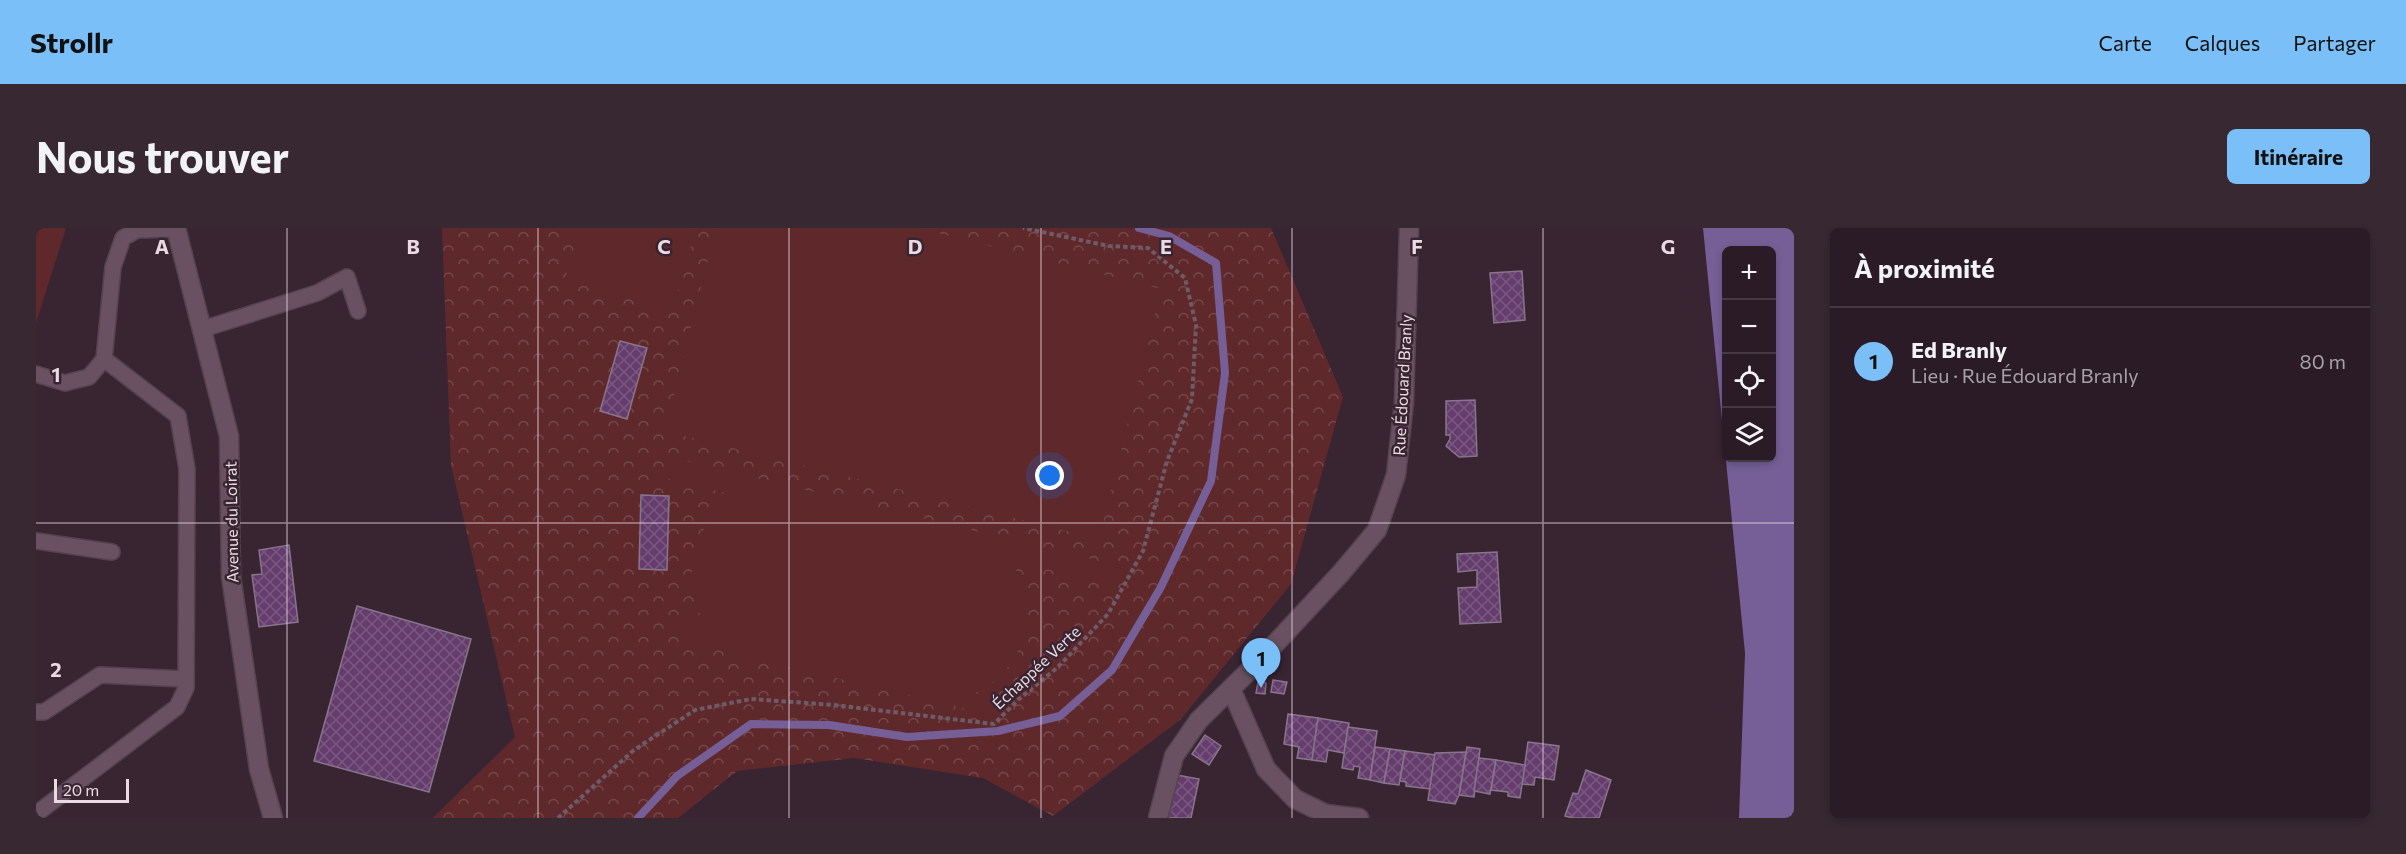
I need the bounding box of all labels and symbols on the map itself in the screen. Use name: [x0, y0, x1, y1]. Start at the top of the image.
text: A: [155, 234, 169, 258]
text: B: [406, 234, 420, 258]
text: C: [657, 234, 671, 258]
text: D: [908, 234, 922, 258]
text: E: [1160, 234, 1172, 258]
text: F: [1411, 234, 1423, 258]
text: G: [1661, 234, 1675, 258]
street label: Rue Édouard Branly: [1389, 314, 1415, 456]
text: 1: [51, 362, 61, 386]
street label: Avenue du Loirat: [220, 461, 242, 583]
your location: [1035, 461, 1064, 490]
street label: Échappée Verte: [988, 621, 1084, 713]
pin: 1: [1242, 638, 1280, 688]
text: 2: [50, 657, 62, 681]
scale bar: [54, 776, 129, 804]

